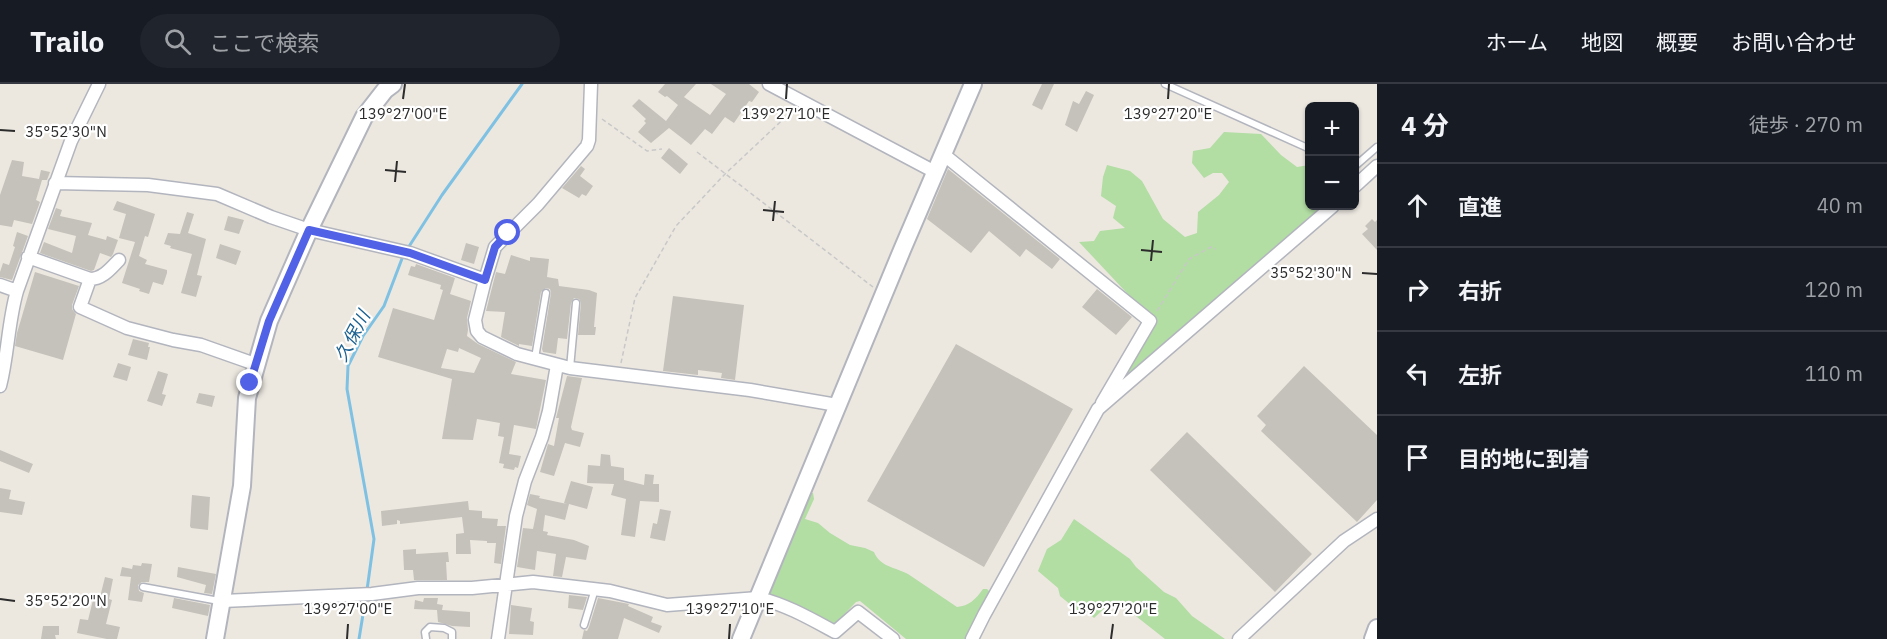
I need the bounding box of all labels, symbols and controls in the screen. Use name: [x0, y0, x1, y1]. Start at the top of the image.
search box: [140, 14, 560, 68]
text: Trailo: [30, 23, 104, 60]
icon: search: [161, 25, 194, 58]
text: ここで検索: [209, 28, 319, 57]
text: ホーム: [1486, 28, 1548, 56]
text: 地図: [1581, 28, 1623, 56]
text: 概要: [1656, 28, 1698, 56]
text: お問い合わせ: [1731, 28, 1857, 56]
map controls: [1305, 102, 1359, 210]
button: +: [1305, 102, 1359, 156]
text: 139°27'00"E: [359, 104, 447, 123]
text: 139°27'10"E: [742, 104, 830, 123]
text: 139°27'20"E: [1124, 104, 1212, 123]
text: 4 分: [1401, 108, 1449, 142]
text: 徒歩 · 270 m: [1749, 111, 1863, 138]
text: 35°52'30"N: [25, 122, 107, 141]
button: −: [1305, 156, 1359, 210]
icon: ahead: [1401, 189, 1434, 222]
text: 直進: [1458, 192, 1502, 221]
text: 40 m: [1817, 192, 1863, 219]
route start: [494, 219, 520, 245]
text: 35°52'30"N: [1270, 263, 1352, 282]
icon: right: [1401, 273, 1434, 306]
text: 右折: [1458, 276, 1502, 305]
text: 120 m: [1805, 276, 1863, 303]
water label: 久保川: [329, 305, 376, 365]
icon: left: [1401, 357, 1434, 390]
text: 左折: [1458, 360, 1502, 389]
text: 110 m: [1805, 360, 1863, 387]
route end: [236, 369, 262, 395]
icon: arrive: [1401, 441, 1434, 474]
text: 目的地に到着: [1458, 444, 1590, 473]
text: 35°52'20"N: [25, 591, 107, 610]
text: 139°27'00"E: [304, 599, 392, 618]
text: 139°27'10"E: [686, 599, 774, 618]
text: 139°27'20"E: [1069, 599, 1157, 618]

